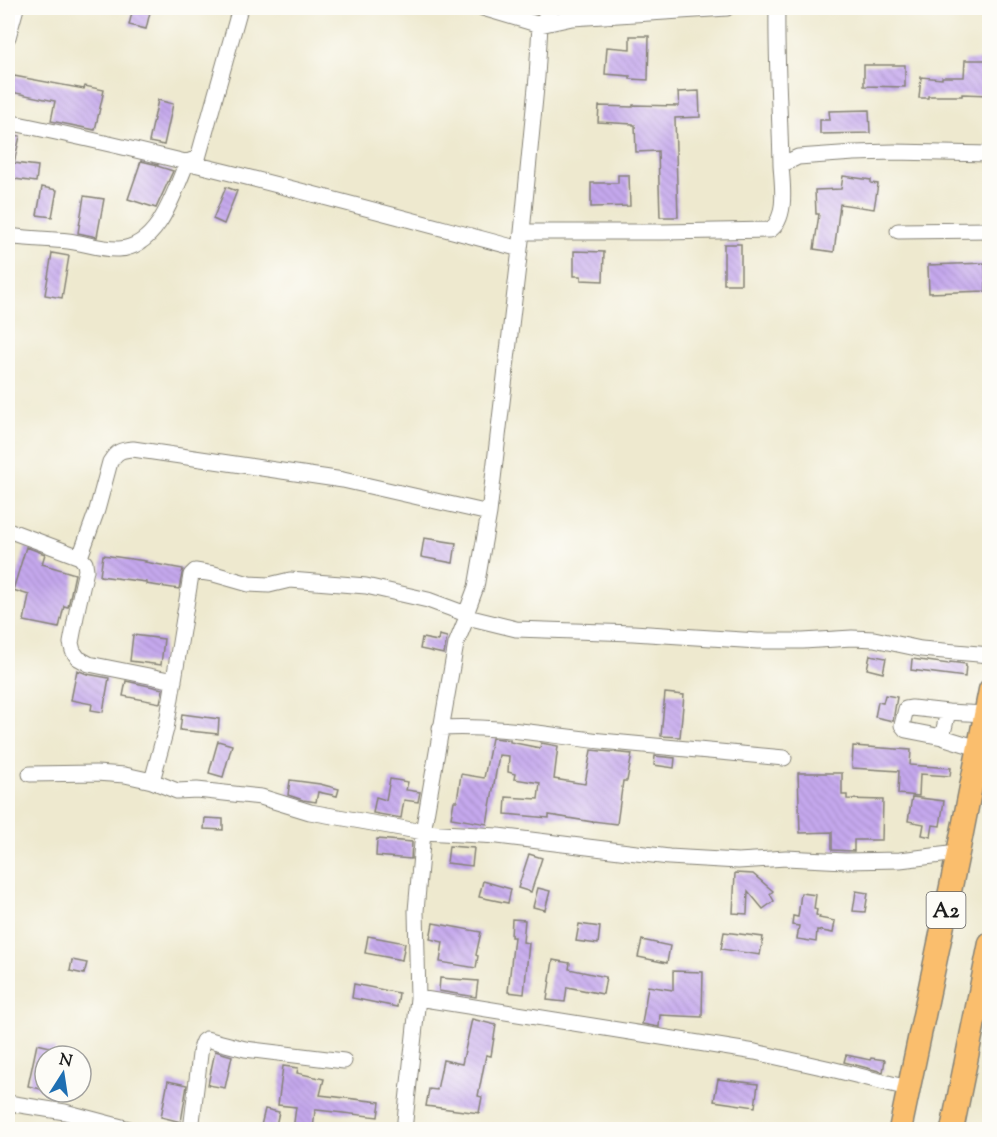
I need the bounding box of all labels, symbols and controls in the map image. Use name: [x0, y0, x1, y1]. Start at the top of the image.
road number: A2: [926, 892, 966, 928]
north arrow: [33, 1044, 93, 1104]
text: N: [57, 1049, 74, 1074]

